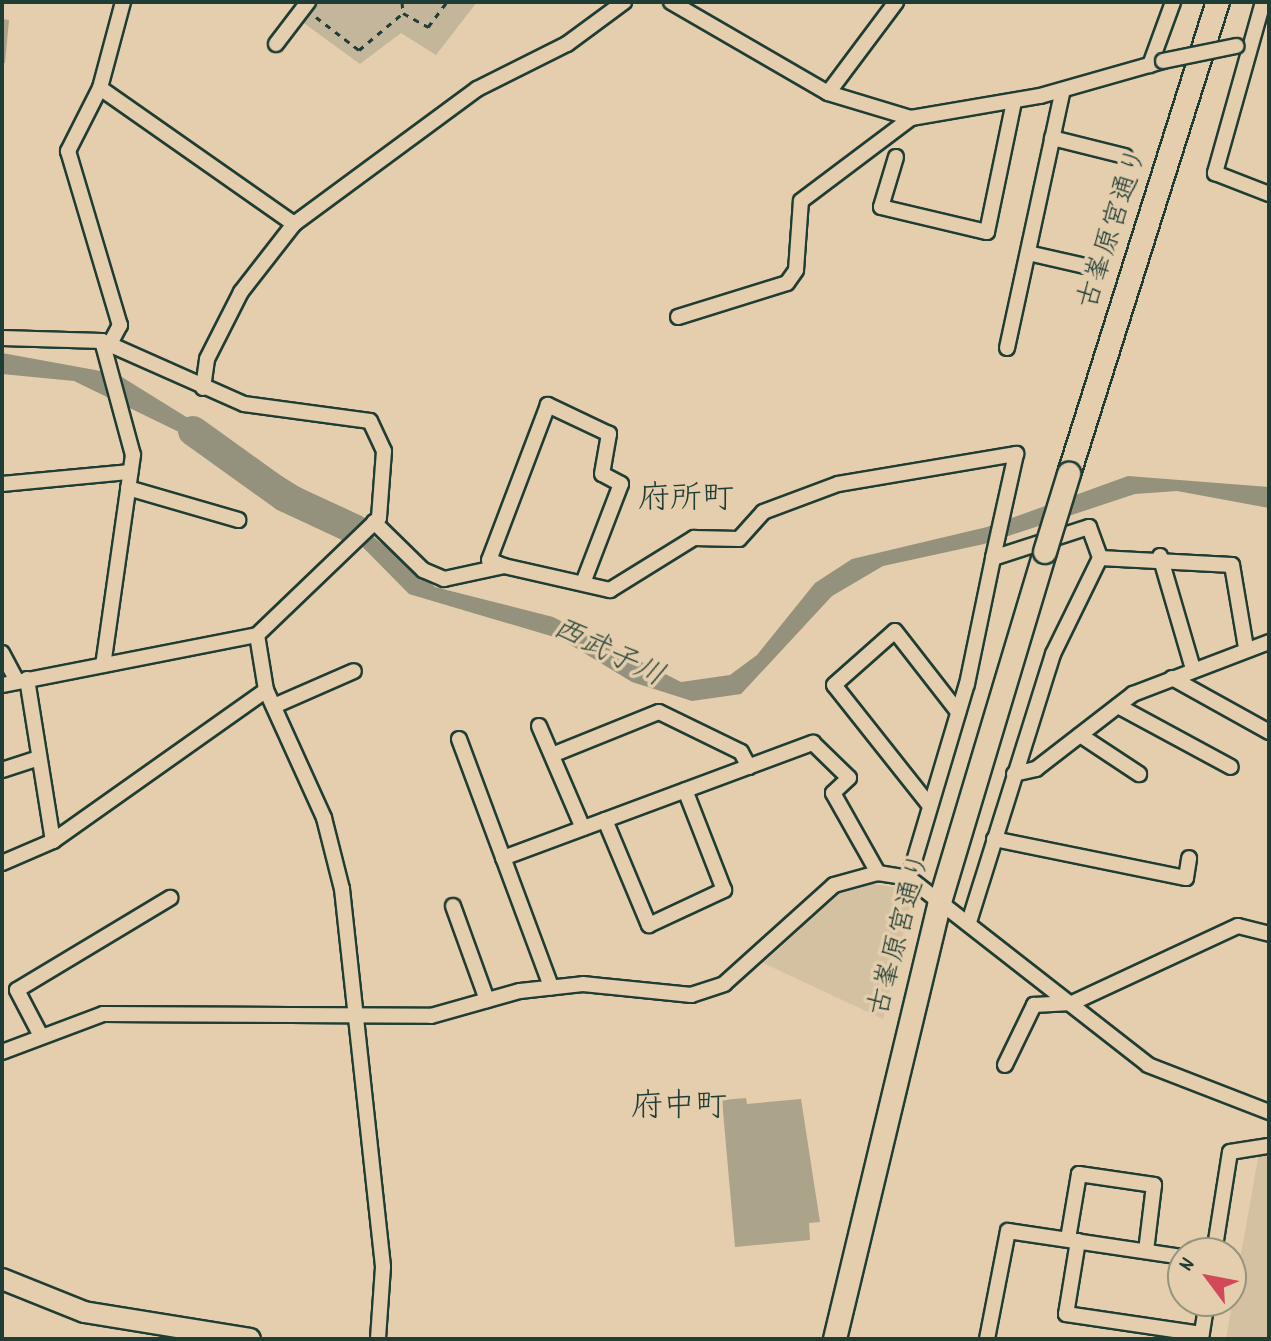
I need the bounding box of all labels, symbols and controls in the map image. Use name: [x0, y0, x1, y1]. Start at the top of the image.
street label: 古峯原宮通り: [1073, 144, 1157, 314]
district label: 府所町: [638, 482, 734, 520]
water label: 西武子川: [545, 613, 669, 697]
street label: 古峯原宮通り: [864, 850, 940, 1020]
district label: 府中町: [631, 1090, 727, 1128]
north arrow: [1167, 1237, 1247, 1317]
text: N: [1172, 1252, 1204, 1278]

